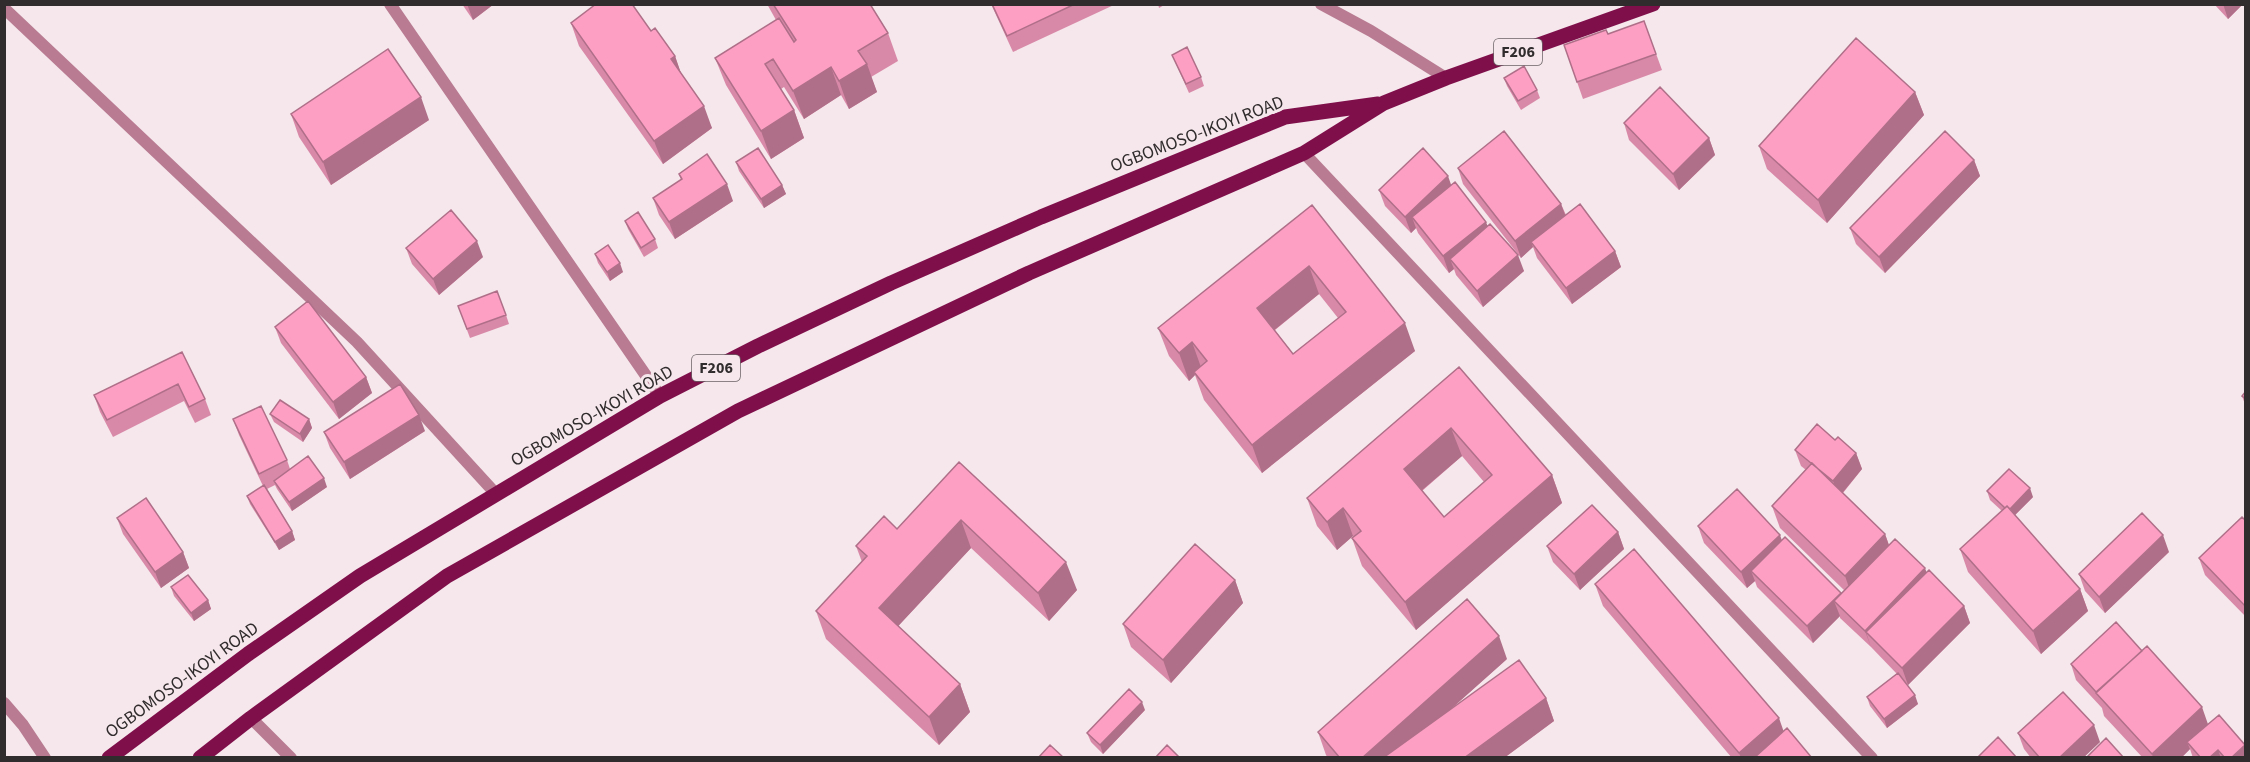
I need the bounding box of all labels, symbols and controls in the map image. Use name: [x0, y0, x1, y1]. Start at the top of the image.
road number: F206: [1494, 39, 1542, 65]
street label: OGBOMOSO-IKOYI ROAD: [1107, 89, 1287, 179]
road number: F206: [692, 355, 740, 381]
street label: OGBOMOSO-IKOYI ROAD: [506, 359, 678, 473]
street label: OGBOMOSO-IKOYI ROAD: [100, 616, 264, 744]

